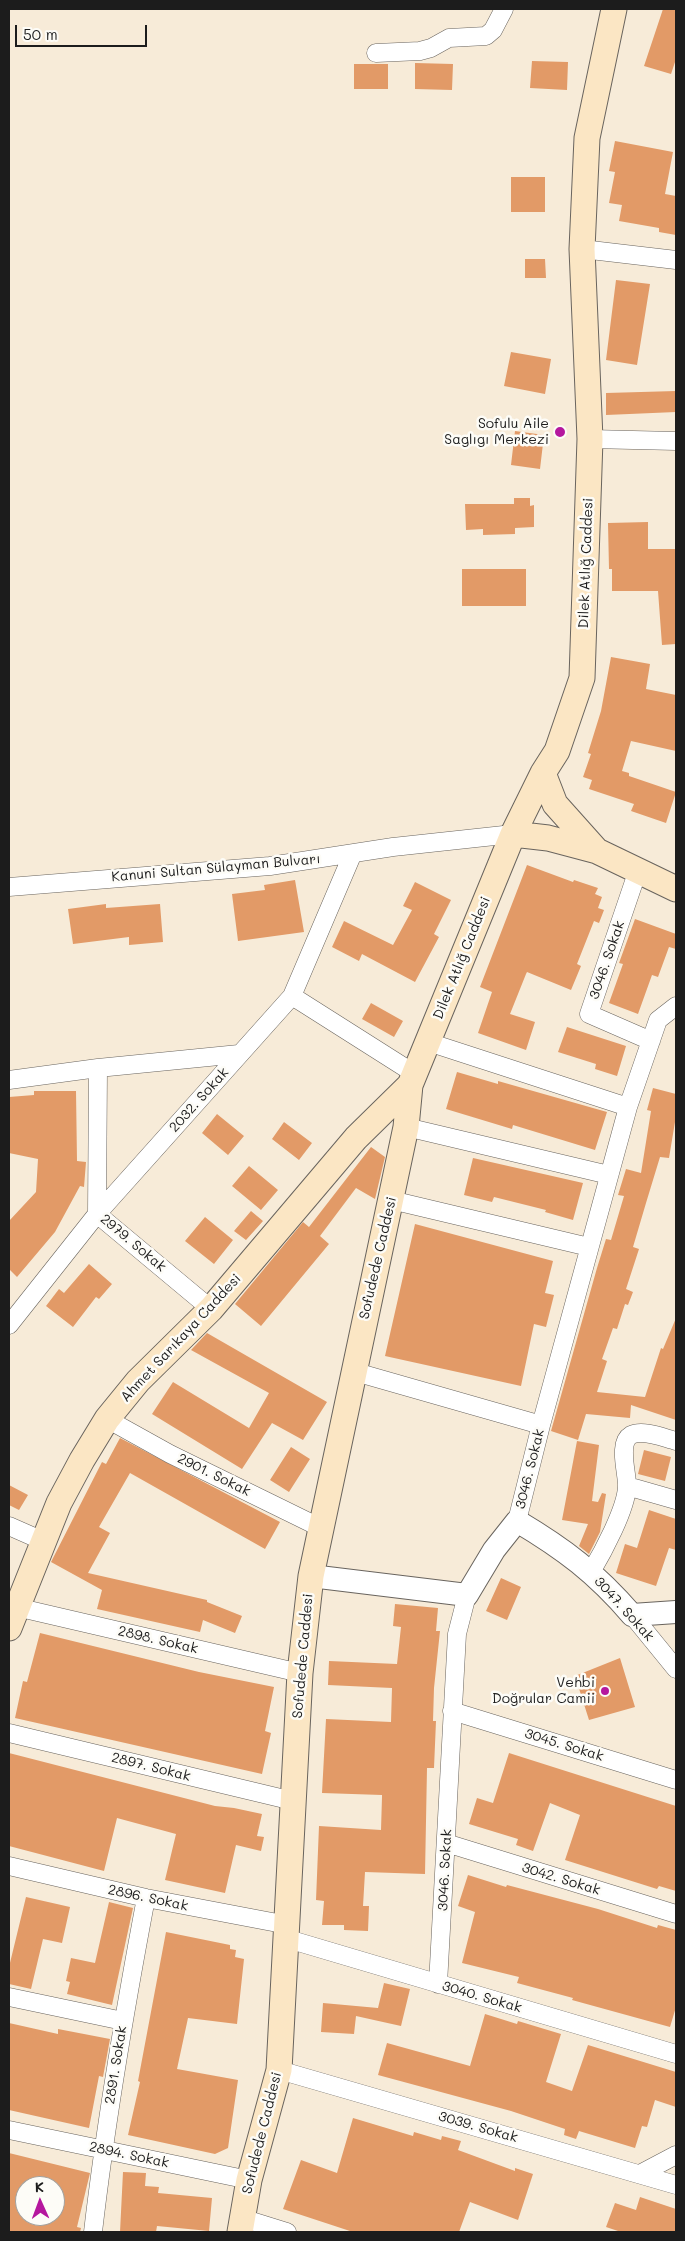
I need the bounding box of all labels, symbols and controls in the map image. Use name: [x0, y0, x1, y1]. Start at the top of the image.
scale bar: [18, 15, 150, 47]
text: 50 m: [23, 24, 58, 44]
place label: Sofulu Aile Saglıgı Merkezi: [444, 416, 549, 448]
marker: Sofulu Aile Saglıgı Merkezi: [553, 425, 567, 439]
street label: Dilek Atlığ Caddesi: [575, 497, 597, 629]
street label: Kanuni Sultan Sülayman Bulvarı: [111, 850, 321, 886]
street label: Dilek Atlığ Caddesi: [430, 894, 494, 1022]
street label: 3046. Sokak: [586, 919, 628, 1001]
street label: 2032. Sokak: [166, 1064, 232, 1136]
street label: Sofudede Caddesi: [356, 1195, 400, 1321]
street label: 2979. Sokak: [97, 1211, 169, 1275]
street label: Ahmet Sarıkaya Caddesi: [117, 1270, 245, 1406]
street label: 3046. Sokak: [512, 1427, 548, 1511]
street label: 2901. Sokak: [175, 1450, 253, 1500]
street label: 3047. Sokak: [591, 1573, 657, 1645]
street label: Sofudede Caddesi: [289, 1593, 317, 1719]
street label: 2898. Sokak: [116, 1623, 200, 1657]
place label: Vehbi Doğrular Camii: [492, 1675, 595, 1708]
marker: Vehbi Doğrular Camii: [599, 1685, 611, 1697]
street label: 3045. Sokak: [523, 1725, 605, 1765]
street label: 2897. Sokak: [110, 1749, 192, 1785]
street label: 3046. Sokak: [434, 1829, 456, 1911]
street label: 3042. Sokak: [520, 1859, 602, 1899]
street label: 2896. Sokak: [106, 1881, 190, 1915]
street label: 3040. Sokak: [440, 1978, 524, 2016]
street label: 2891. Sokak: [102, 2025, 130, 2105]
street label: Sofudede Caddesi: [239, 2070, 285, 2196]
street label: 3039. Sokak: [436, 2108, 520, 2146]
street label: 2894. Sokak: [88, 2138, 170, 2172]
north arrow: [15, 2176, 65, 2226]
text: K: [35, 2177, 44, 2196]

